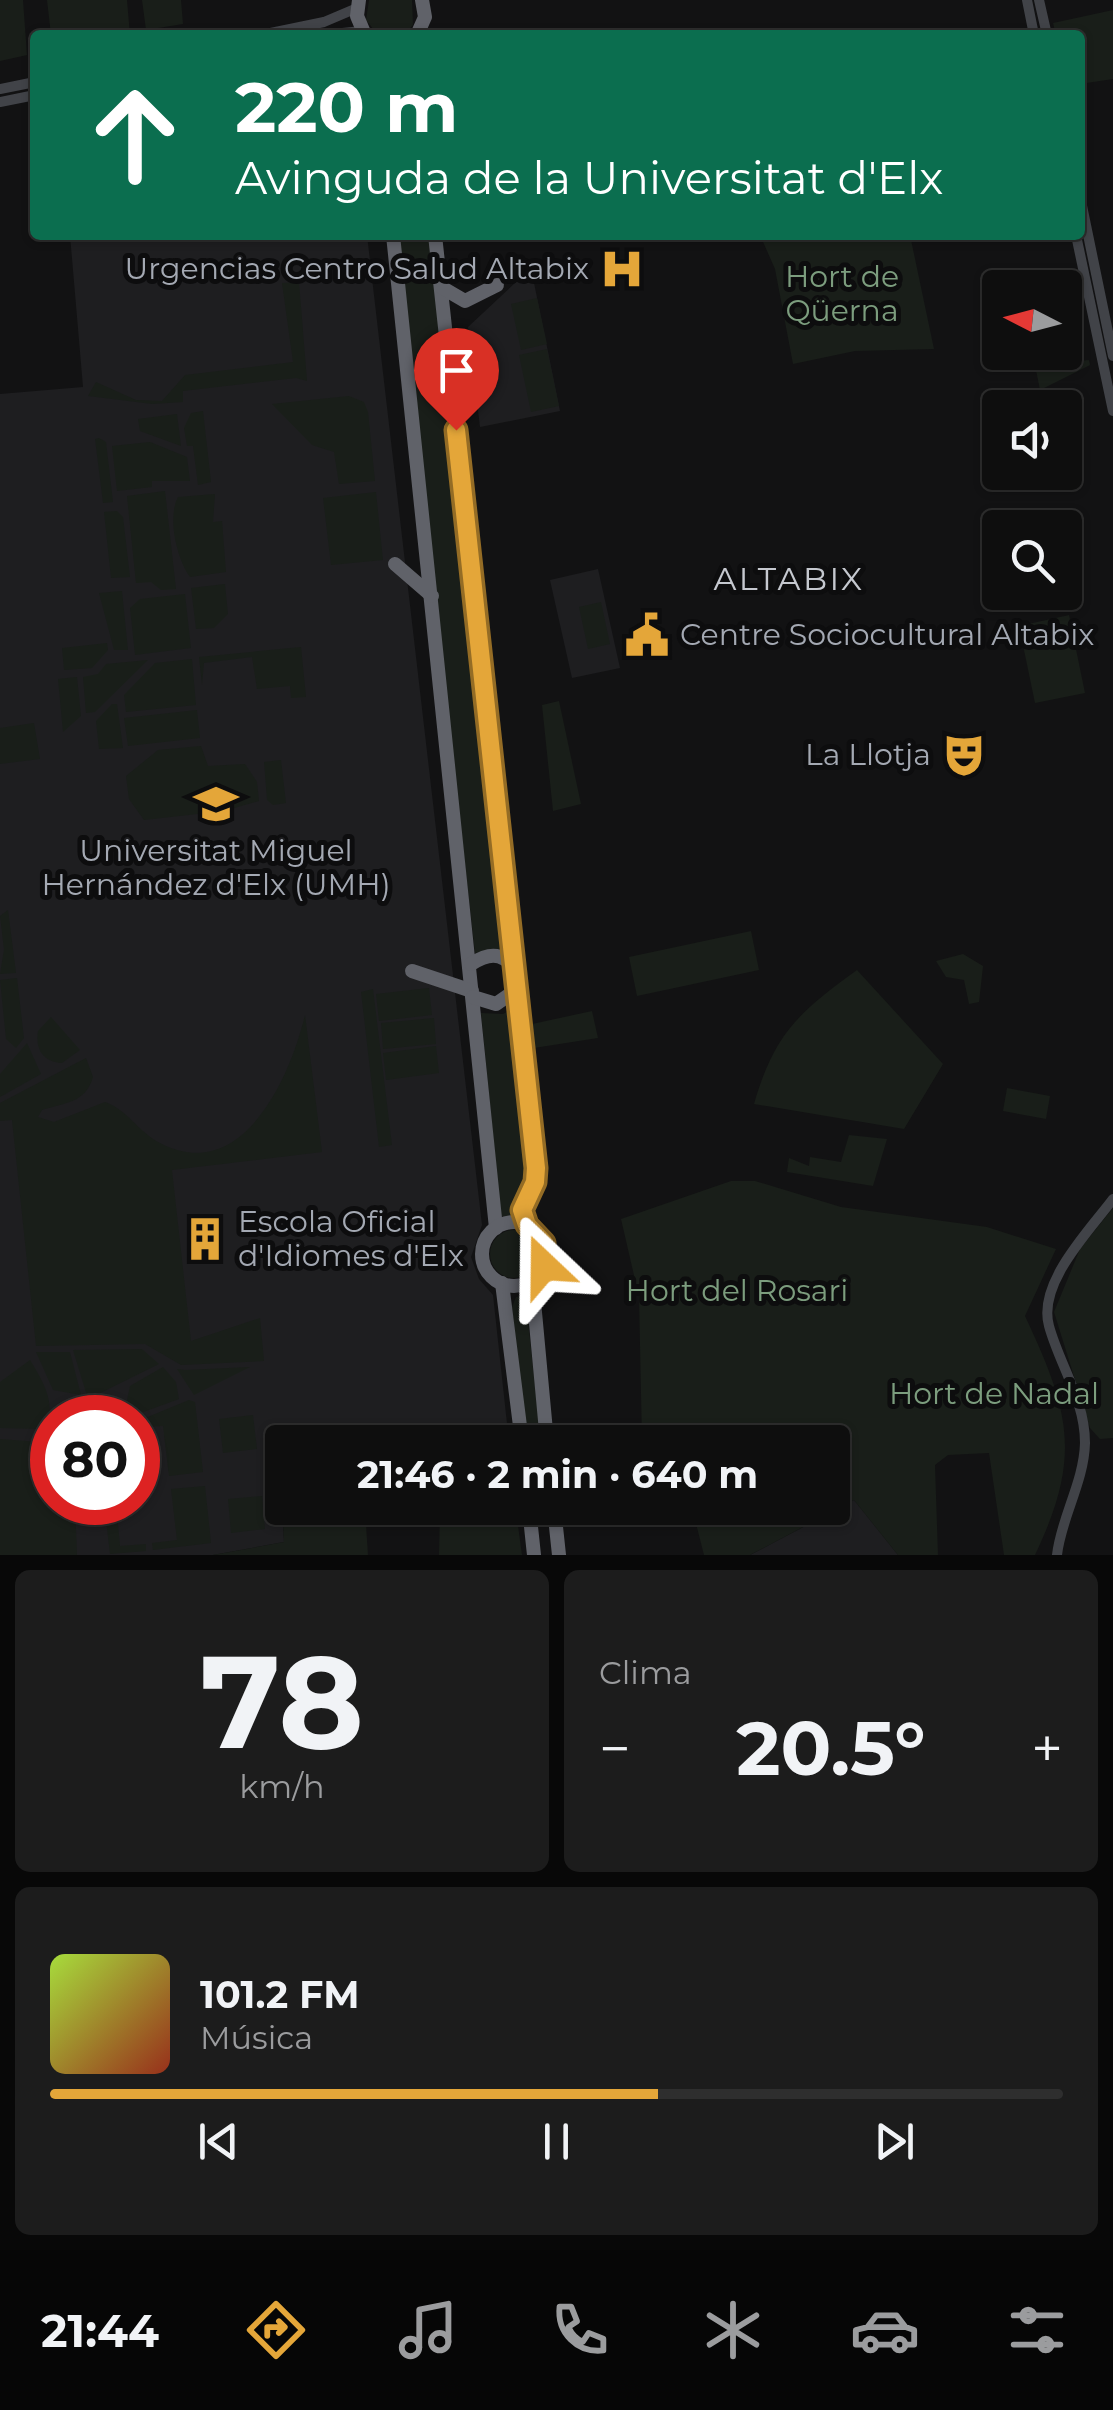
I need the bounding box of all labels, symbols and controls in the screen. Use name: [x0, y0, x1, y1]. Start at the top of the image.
text: 220 m: [235, 64, 458, 150]
icon: ahead: [70, 70, 200, 200]
text: Avinguda de la Universitat d'Elx: [235, 150, 943, 205]
hospital icon: Urgencias Centro Salud Altabix: [598, 245, 646, 293]
place label: Urgencias Centro Salud Altabix: [125, 250, 589, 287]
park label: Hort de Qüerna: [785, 258, 899, 329]
north arrow: [982, 270, 1082, 370]
map controls: [982, 270, 1082, 610]
pin: [414, 328, 499, 431]
icon: arrive: [429, 343, 484, 398]
button: sound: [982, 390, 1082, 490]
button: search: [982, 510, 1082, 610]
district label: ALTABIX: [713, 559, 865, 598]
public building icon: Centre Sociocultural Altabix: [623, 611, 671, 659]
place label: Centre Sociocultural Altabix: [680, 616, 1094, 653]
theatre icon: La Llotja: [940, 731, 988, 779]
place label: La Llotja: [805, 736, 931, 773]
school or university icon: Universitat Miguel Hernández d'Elx (UMH): [192, 780, 240, 828]
place label: Universitat Miguel Hernández d'Elx (UMH): [41, 832, 391, 903]
place label: Escola Oficial d'Idiomes d'Elx: [238, 1203, 464, 1274]
position arrow: [492, 1214, 596, 1318]
building icon: Escola Oficial d'Idiomes d'Elx: [181, 1215, 229, 1263]
park label: Hort del Rosari: [626, 1272, 848, 1309]
park label: Hort de Nadal: [889, 1375, 1099, 1412]
speed limit sign: 80: [30, 1395, 160, 1525]
text: 21:46 · 2 min · 640 m: [357, 1451, 758, 1498]
text: 78: [200, 1622, 364, 1781]
text: Clima: [599, 1653, 692, 1692]
text: 20.5°: [736, 1702, 926, 1794]
text: −: [599, 1715, 631, 1782]
text: +: [1031, 1715, 1063, 1782]
text: km/h: [239, 1767, 325, 1806]
text: 101.2 FM: [200, 1971, 360, 2018]
text: Música: [200, 2018, 313, 2057]
icon: previous: [191, 2114, 246, 2169]
icon: pause: [529, 2114, 584, 2169]
icon: next: [867, 2114, 922, 2169]
icon: directions: [241, 2295, 311, 2365]
icon: music: [393, 2295, 463, 2365]
icon: phone: [545, 2295, 615, 2365]
icon: climate: [698, 2295, 768, 2365]
icon: car: [850, 2295, 920, 2365]
icon: filters: [1002, 2295, 1072, 2365]
text: 21:44: [41, 2303, 159, 2358]

